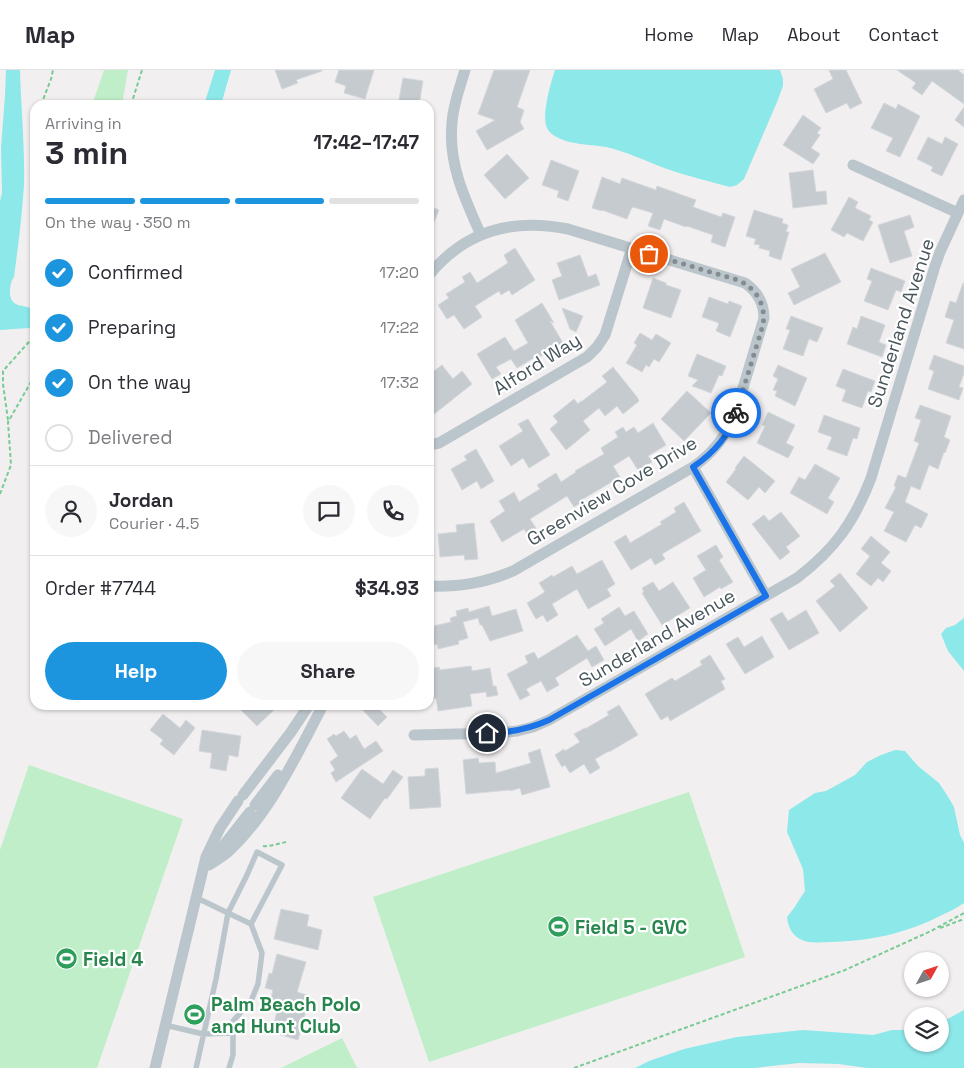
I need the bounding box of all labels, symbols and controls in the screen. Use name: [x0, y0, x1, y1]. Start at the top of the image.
text: Map: [25, 19, 75, 50]
text: Home: [645, 23, 694, 46]
text: Map: [722, 23, 759, 46]
text: About: [787, 23, 841, 46]
text: Contact: [869, 23, 939, 46]
text: Arriving in: [45, 113, 122, 134]
text: 17:42–17:47: [313, 130, 419, 155]
text: 3 min: [45, 133, 128, 173]
text: On the way · 350 m: [45, 212, 190, 233]
pin: [628, 233, 670, 275]
street label: Sunderland Avenue: [862, 235, 940, 411]
icon: bag: [635, 240, 663, 268]
icon: check: [45, 259, 73, 287]
text: Confirmed: [88, 260, 183, 285]
text: 17:20: [379, 262, 419, 283]
icon: check: [45, 314, 73, 342]
text: Preparing: [88, 315, 176, 340]
text: 17:22: [380, 317, 419, 338]
street label: Alford Way: [488, 327, 586, 401]
icon: check: [45, 369, 73, 397]
text: On the way: [88, 370, 191, 395]
text: 17:32: [380, 372, 419, 393]
courier: [711, 388, 761, 438]
icon: bike: [722, 399, 750, 427]
text: Delivered: [88, 425, 173, 450]
street label: Greenview Cove Drive: [522, 430, 702, 552]
button: person: [45, 485, 97, 537]
button: chat: [303, 485, 355, 537]
button: phone: [367, 485, 419, 537]
text: Jordan: [109, 488, 174, 513]
text: Courier · 4.5: [109, 513, 199, 534]
text: Order #7744: [45, 576, 156, 601]
text: $34.93: [355, 576, 419, 601]
street label: Sunderland Avenue: [574, 583, 740, 693]
button: Help: [45, 642, 227, 700]
button: Share: [237, 642, 419, 700]
pin: [466, 712, 508, 754]
icon: home: [473, 719, 501, 747]
sports icon: Field 5 - GVC: [547, 915, 571, 939]
place label: Field 5 - GVC: [575, 915, 687, 940]
sports icon: Field 4: [55, 947, 79, 971]
place label: Field 4: [83, 947, 143, 972]
north arrow: [904, 952, 949, 998]
map controls: [904, 952, 949, 1052]
place label: Palm Beach Polo and Hunt Club: [211, 992, 361, 1039]
sports icon: Palm Beach Polo and Hunt Club: [183, 1003, 207, 1027]
button: layers: [904, 1007, 949, 1052]

